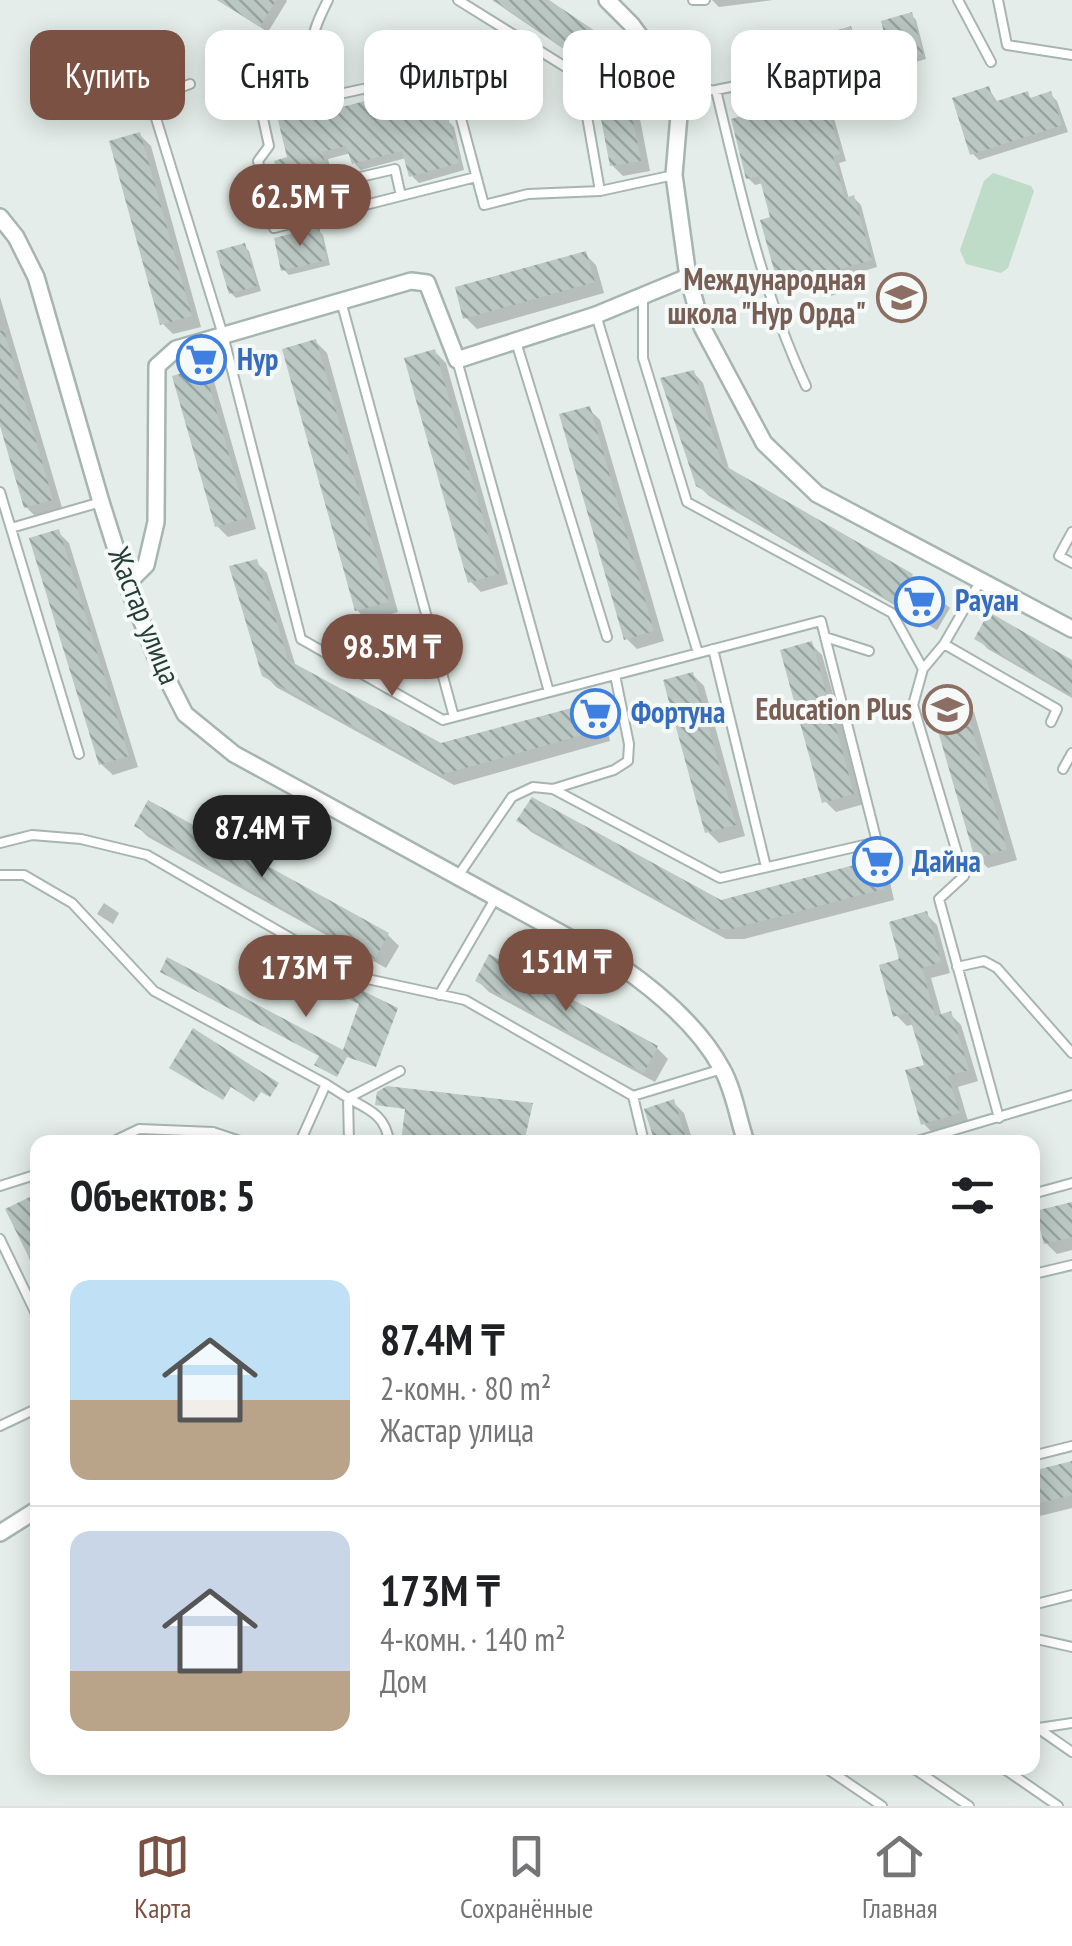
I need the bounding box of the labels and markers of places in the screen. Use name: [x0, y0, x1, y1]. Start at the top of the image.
pin: 62.5M ₸: [208, 164, 392, 249]
place label: Международная школа "Нур Орда": [668, 259, 866, 332]
school or university icon: Международная школа "Нур Орда": [875, 271, 927, 323]
supermarket icon: Нур: [176, 334, 228, 386]
place label: Нур: [237, 339, 278, 378]
supermarket icon: Рауан: [894, 575, 946, 627]
place label: Рауан: [955, 580, 1019, 619]
pin: 98.5M ₸: [300, 614, 484, 699]
school or university icon: Education Plus: [921, 684, 973, 736]
supermarket icon: Фортуна: [570, 687, 622, 739]
place label: Education Plus: [756, 689, 912, 728]
place label: Фортуна: [631, 692, 725, 731]
pin: 87.4M ₸: [170, 795, 354, 880]
supermarket icon: Дайна: [851, 836, 903, 888]
place label: Дайна: [912, 841, 981, 880]
pin: 151M ₸: [485, 929, 647, 1014]
pin: 173M ₸: [225, 935, 387, 1020]

